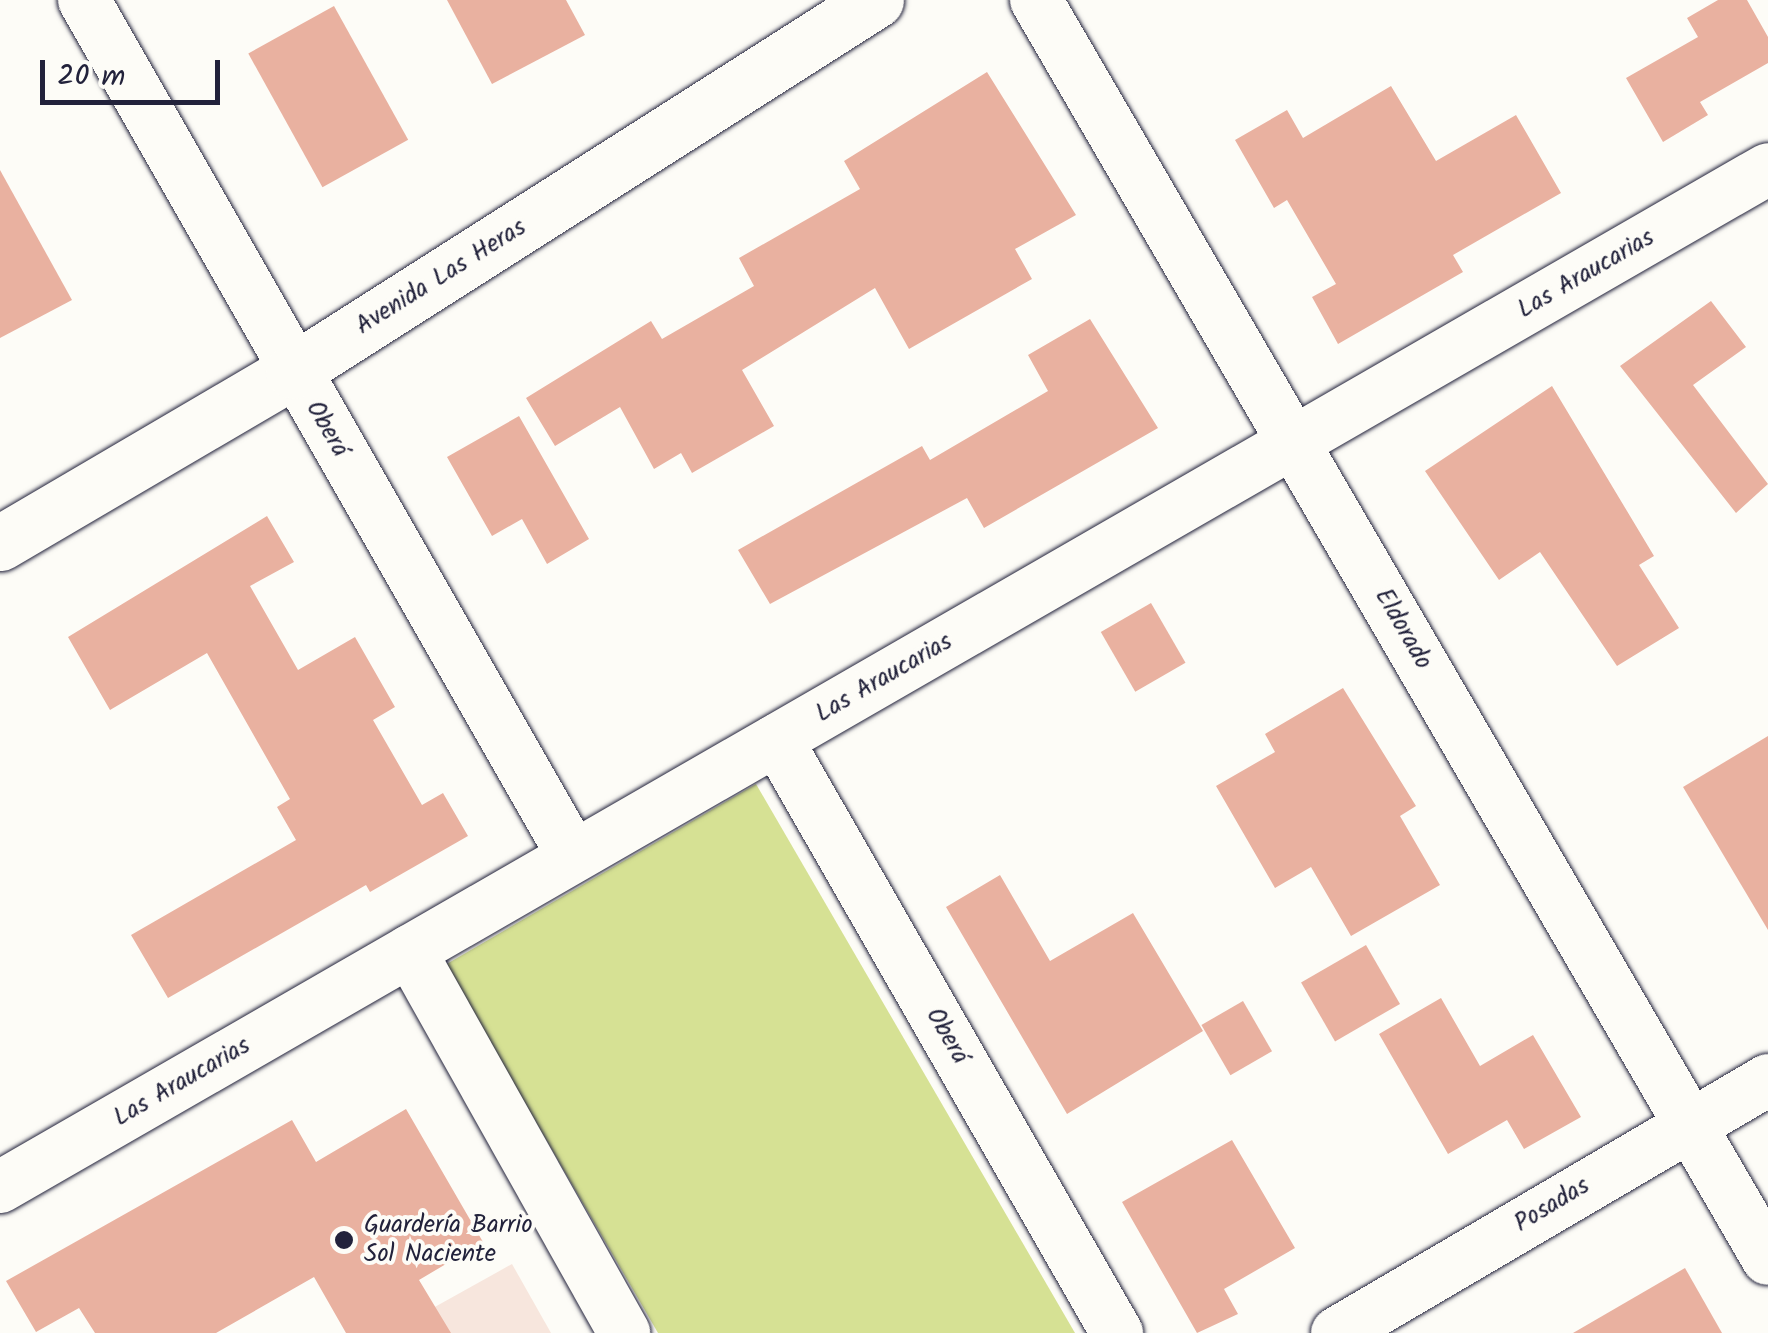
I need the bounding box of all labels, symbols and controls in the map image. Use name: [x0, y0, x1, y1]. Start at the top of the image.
scale bar: [45, 40, 225, 102]
text: 20 m: [57, 53, 125, 101]
street label: Avenida Las Heras: [350, 213, 532, 341]
street label: Las Araucarias: [1512, 223, 1660, 325]
street label: Oberá: [299, 396, 355, 462]
street label: Eldorado: [1368, 583, 1438, 675]
street label: Las Araucarias: [810, 627, 958, 729]
street label: Oberá: [919, 1003, 975, 1069]
street label: Las Araucarias: [108, 1031, 256, 1133]
street label: Posadas: [1509, 1171, 1595, 1239]
place label: Guardería Barrio Sol Naciente: [364, 1211, 532, 1270]
marker: Guardería Barrio Sol Naciente: [333, 1229, 355, 1251]

